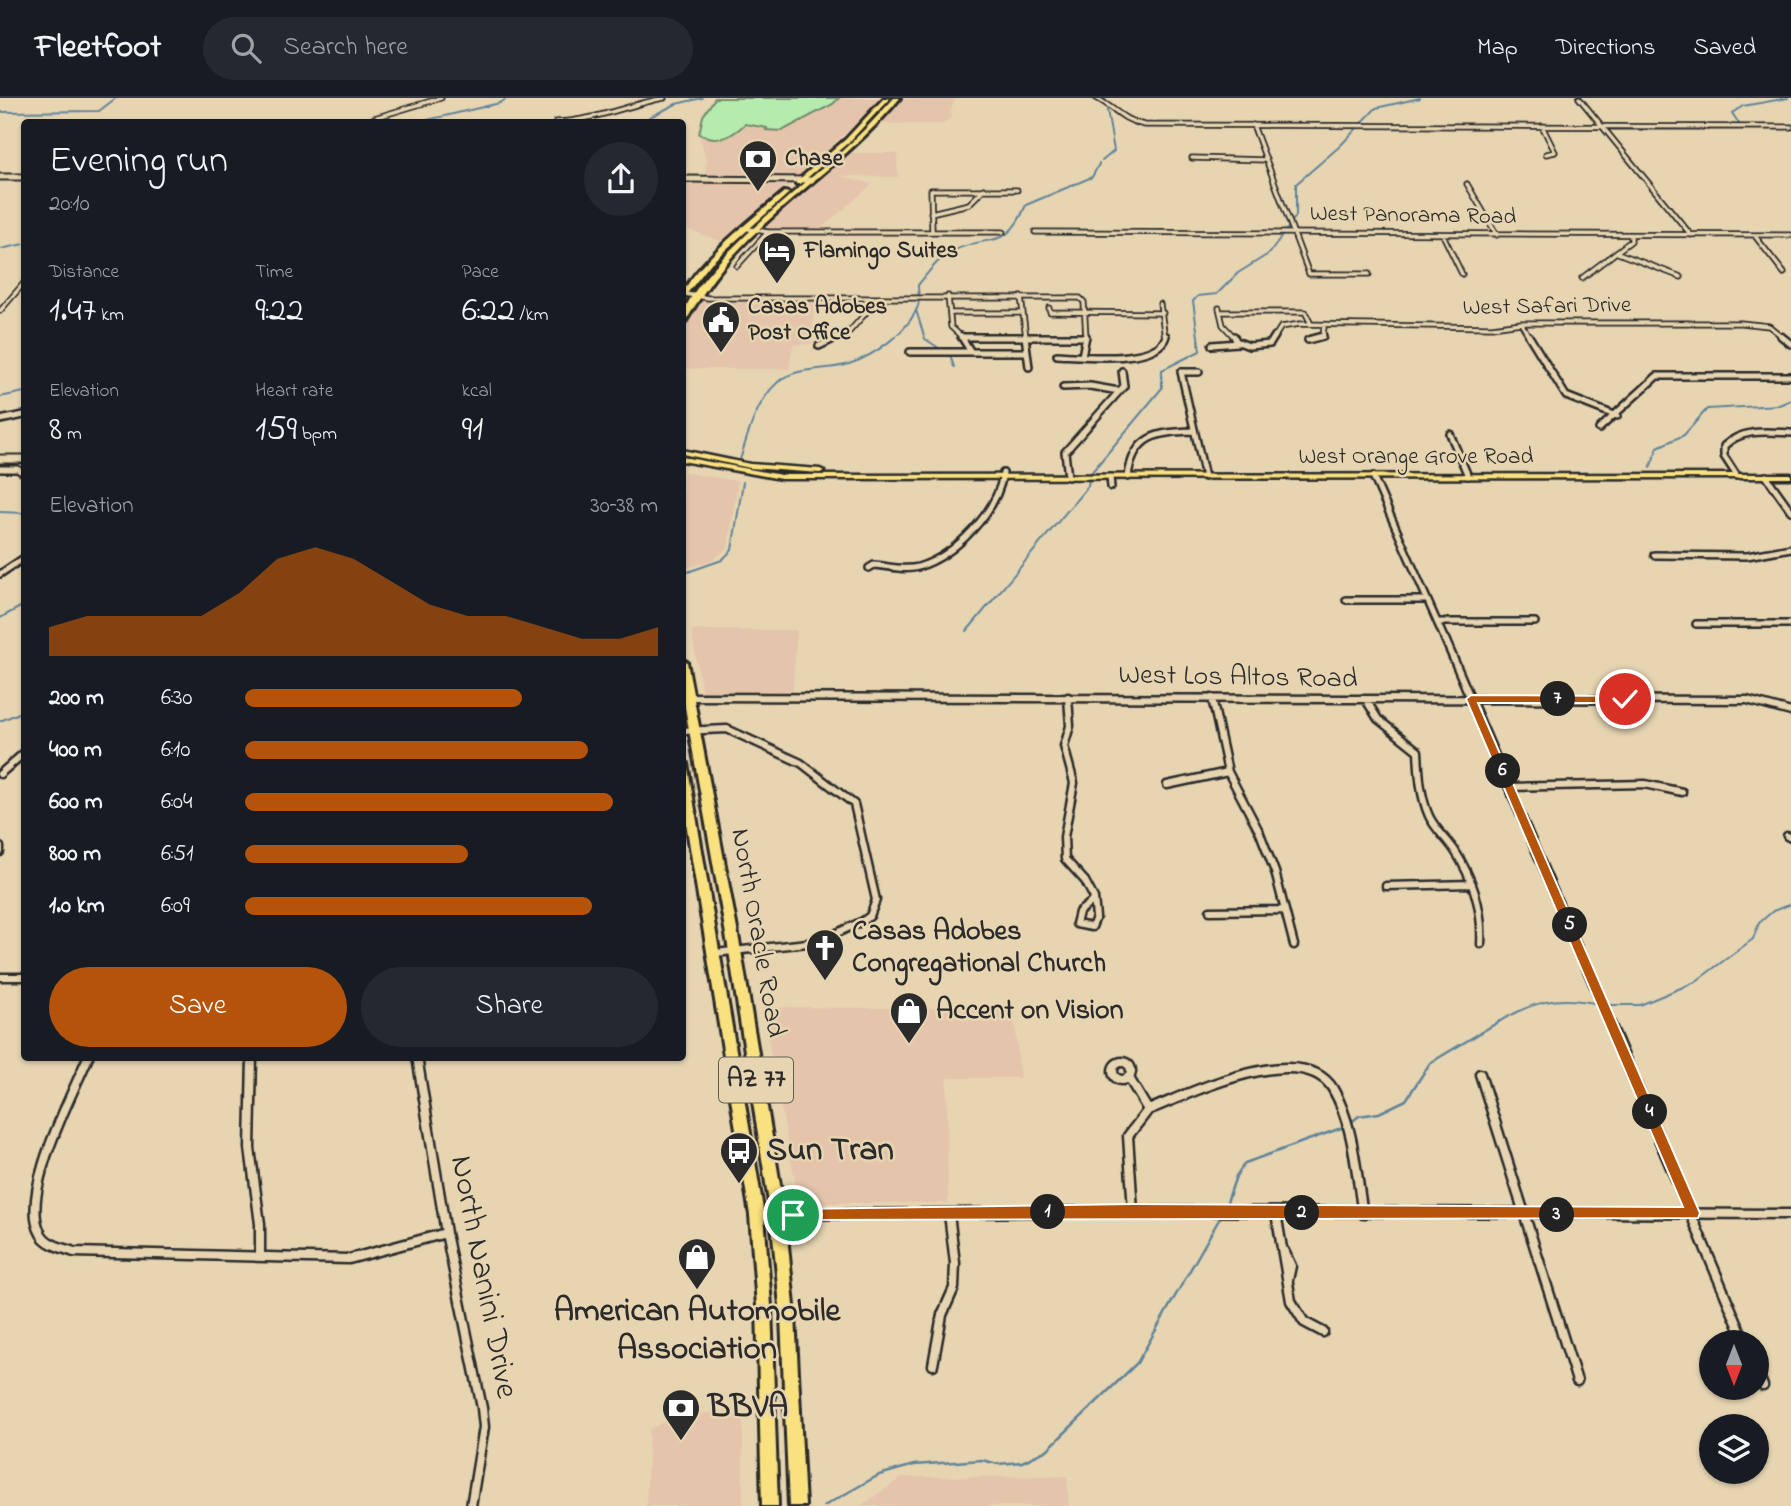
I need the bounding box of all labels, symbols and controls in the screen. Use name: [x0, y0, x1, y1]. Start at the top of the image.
search box: [203, 17, 693, 80]
text: Fleetfoot: [35, 24, 161, 72]
icon: search: [227, 29, 265, 67]
text: Search here: [283, 29, 408, 67]
text: Map: [1477, 31, 1518, 66]
text: Directions: [1556, 31, 1655, 66]
text: Saved: [1693, 31, 1756, 66]
text: Evening run: [49, 134, 228, 190]
bank icon: Chase: [737, 138, 779, 193]
button: share: [584, 142, 658, 216]
place label: Chase: [785, 143, 844, 176]
text: 20:10: [49, 188, 90, 221]
street label: West Panorama Road: [1309, 198, 1517, 234]
hotel icon: Flamingo Suites: [756, 230, 798, 285]
place label: Flamingo Suites: [803, 235, 959, 270]
text: Distance: [49, 259, 119, 286]
text: Time: [255, 259, 293, 286]
text: Pace: [462, 259, 499, 286]
text: 1.47: [49, 286, 96, 337]
text: 9:22: [255, 286, 304, 337]
text: 6:22: [462, 286, 515, 337]
street label: West Safari Drive: [1462, 289, 1632, 325]
place label: Casas Adobes Post Office: [748, 291, 887, 350]
public building icon: Casas Adobes Post Office: [700, 299, 742, 354]
text: km: [96, 302, 124, 329]
text: /km: [515, 302, 549, 329]
text: Elevation: [49, 378, 119, 405]
text: Heart rate: [255, 378, 333, 405]
text: kcal: [462, 378, 492, 405]
text: 8: [49, 405, 62, 456]
text: 159: [255, 405, 297, 456]
text: 91: [462, 405, 483, 456]
text: m: [62, 421, 82, 448]
text: bpm: [297, 421, 337, 448]
street label: West Orange Grove Road: [1299, 441, 1534, 475]
text: Elevation: [49, 490, 134, 523]
text: 30–38 m: [590, 490, 658, 523]
street label: West Los Altos Road: [1118, 655, 1358, 701]
pin: [1595, 669, 1655, 729]
icon: check: [1606, 680, 1644, 718]
text: 200 m: [49, 682, 104, 715]
text: 6:30: [161, 682, 193, 715]
pin: 7: [1540, 682, 1576, 716]
text: 7: [1554, 685, 1561, 712]
text: 400 m: [49, 734, 102, 767]
text: 6:10: [161, 734, 190, 767]
pin: 6: [1486, 754, 1520, 788]
text: 6: [1498, 757, 1507, 784]
text: 600 m: [49, 786, 103, 819]
text: 6:04: [161, 786, 193, 819]
street label: North Oracle Road: [718, 825, 796, 1041]
text: 800 m: [49, 838, 101, 871]
text: 6:51: [161, 838, 194, 871]
text: 1.0 km: [49, 890, 105, 923]
text: 6:09: [161, 890, 190, 923]
pin: 5: [1552, 908, 1588, 942]
text: 5: [1564, 911, 1575, 938]
place label: Casas Adobes Congregational Church: [852, 912, 1106, 986]
church icon: Casas Adobes Congregational Church: [804, 927, 846, 982]
button: Save: [49, 967, 347, 1047]
button: Share: [361, 967, 658, 1047]
shop icon: Accent on Vision: [888, 990, 930, 1045]
place label: Accent on Vision: [936, 991, 1124, 1032]
road number: AZ 77: [719, 1057, 793, 1102]
pin: 4: [1632, 1094, 1668, 1130]
text: 4: [1646, 1098, 1653, 1125]
place label: Sun Tran: [766, 1127, 894, 1175]
bus stop icon: Sun Tran: [718, 1130, 760, 1185]
street label: North Nanini Drive: [436, 1152, 530, 1403]
pin: [763, 1185, 823, 1245]
pin: 1: [1030, 1194, 1066, 1230]
icon: arrive: [774, 1196, 812, 1234]
pin: 2: [1284, 1196, 1320, 1230]
text: 1: [1044, 1198, 1051, 1225]
pin: 3: [1540, 1198, 1574, 1232]
text: 2: [1297, 1199, 1306, 1226]
text: 3: [1553, 1201, 1560, 1228]
shop icon: American Automobile Association: [676, 1236, 718, 1291]
place label: American Automobile Association: [554, 1288, 842, 1374]
north arrow: [1699, 1330, 1769, 1400]
map controls: [1699, 1330, 1769, 1484]
place label: BBVA: [706, 1384, 788, 1432]
bank icon: BBVA: [660, 1387, 702, 1442]
button: layers: [1699, 1414, 1769, 1484]

